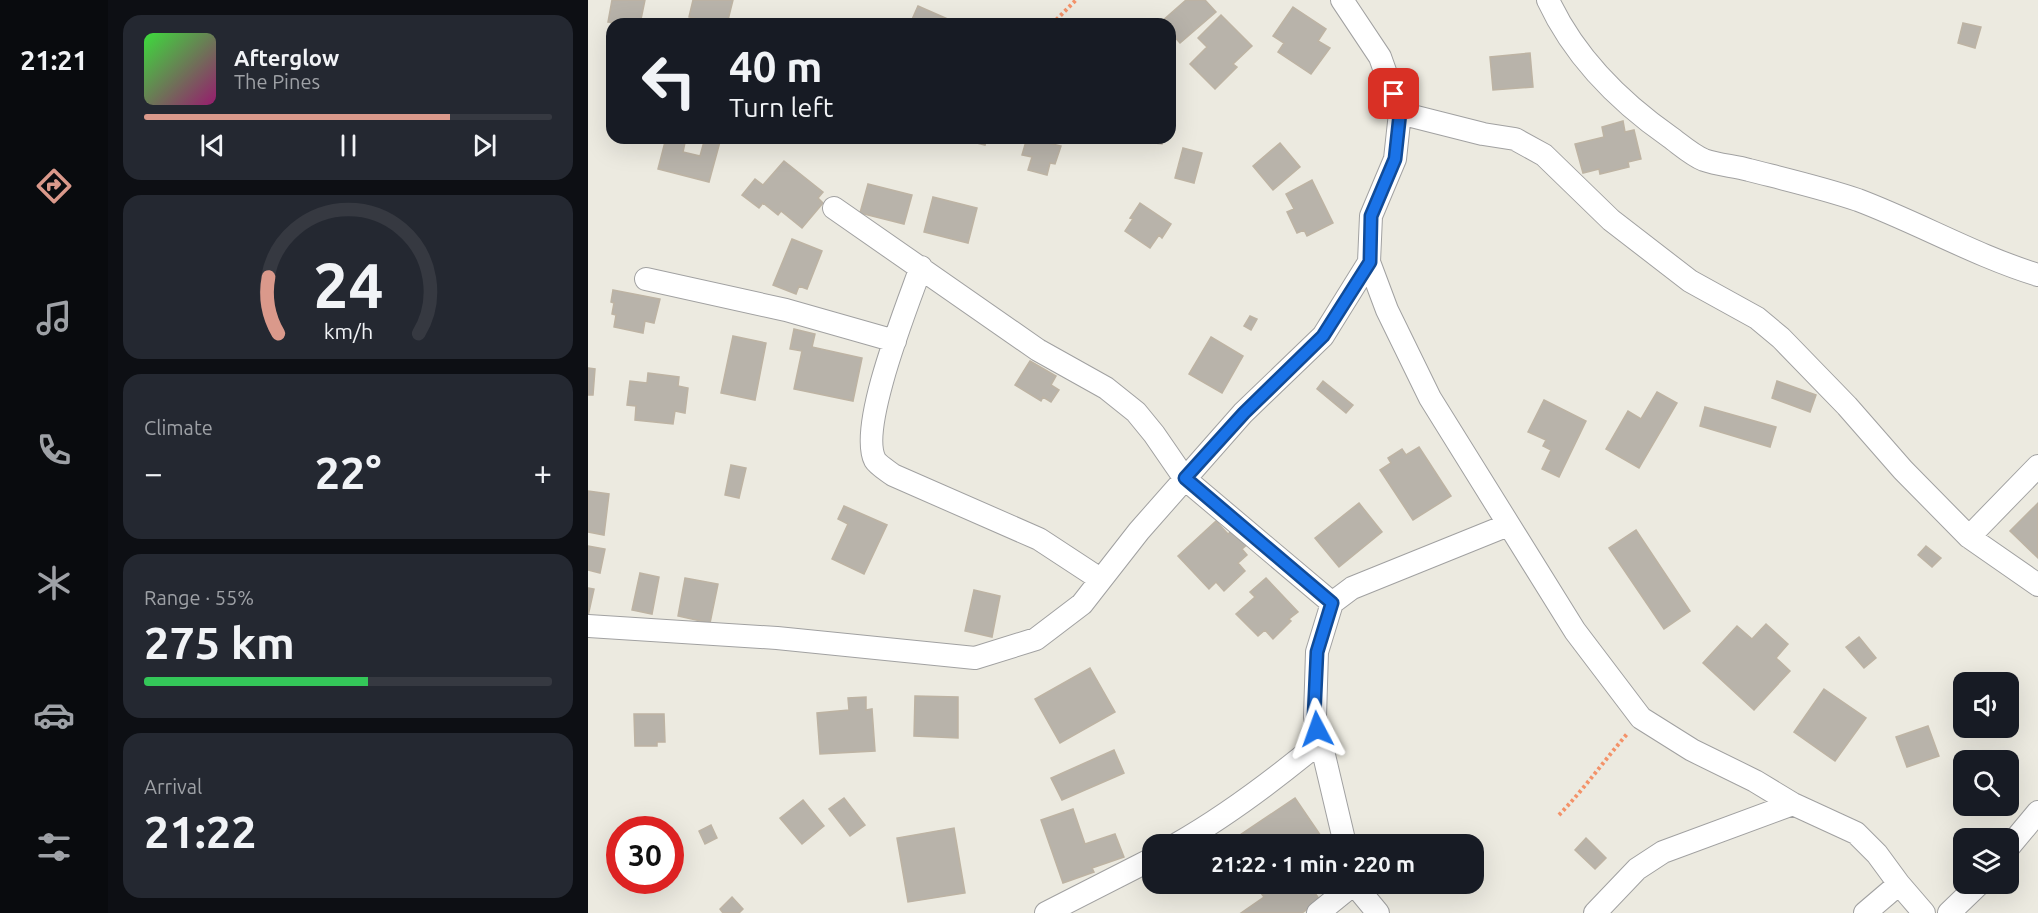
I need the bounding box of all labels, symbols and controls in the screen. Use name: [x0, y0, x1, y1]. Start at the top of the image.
icon: left: [630, 42, 708, 120]
text: 40 m: [729, 43, 823, 90]
text: 21:21: [20, 45, 88, 75]
text: Afterglow: [234, 45, 339, 70]
pin: [1368, 68, 1419, 119]
text: The Pines: [234, 70, 320, 93]
icon: arrive: [1377, 77, 1410, 110]
text: Turn left: [729, 92, 833, 122]
icon: previous: [196, 129, 229, 162]
icon: pause: [332, 129, 365, 162]
icon: next: [468, 129, 501, 162]
icon: directions: [33, 165, 75, 207]
text: 24: [313, 250, 383, 320]
icon: music: [33, 297, 75, 339]
text: km/h: [323, 319, 373, 343]
text: Climate: [144, 416, 213, 439]
icon: phone: [33, 429, 75, 471]
text: 22°: [315, 447, 381, 498]
text: −: [144, 454, 163, 491]
text: +: [533, 454, 552, 491]
icon: climate: [33, 562, 75, 604]
text: Range · 55%: [144, 586, 254, 609]
text: 275 km: [144, 617, 295, 668]
map controls: [1953, 672, 2019, 894]
button: sound: [1953, 672, 2019, 738]
icon: car: [33, 694, 75, 736]
position arrow: [1285, 697, 1349, 761]
button: search: [1953, 750, 2019, 816]
text: Arrival: [144, 775, 202, 798]
text: 21:22: [144, 806, 257, 857]
speed limit sign: 30: [606, 816, 684, 894]
icon: filters: [33, 826, 75, 868]
button: layers: [1953, 828, 2019, 894]
text: 21:22 · 1 min · 220 m: [1211, 851, 1415, 876]

